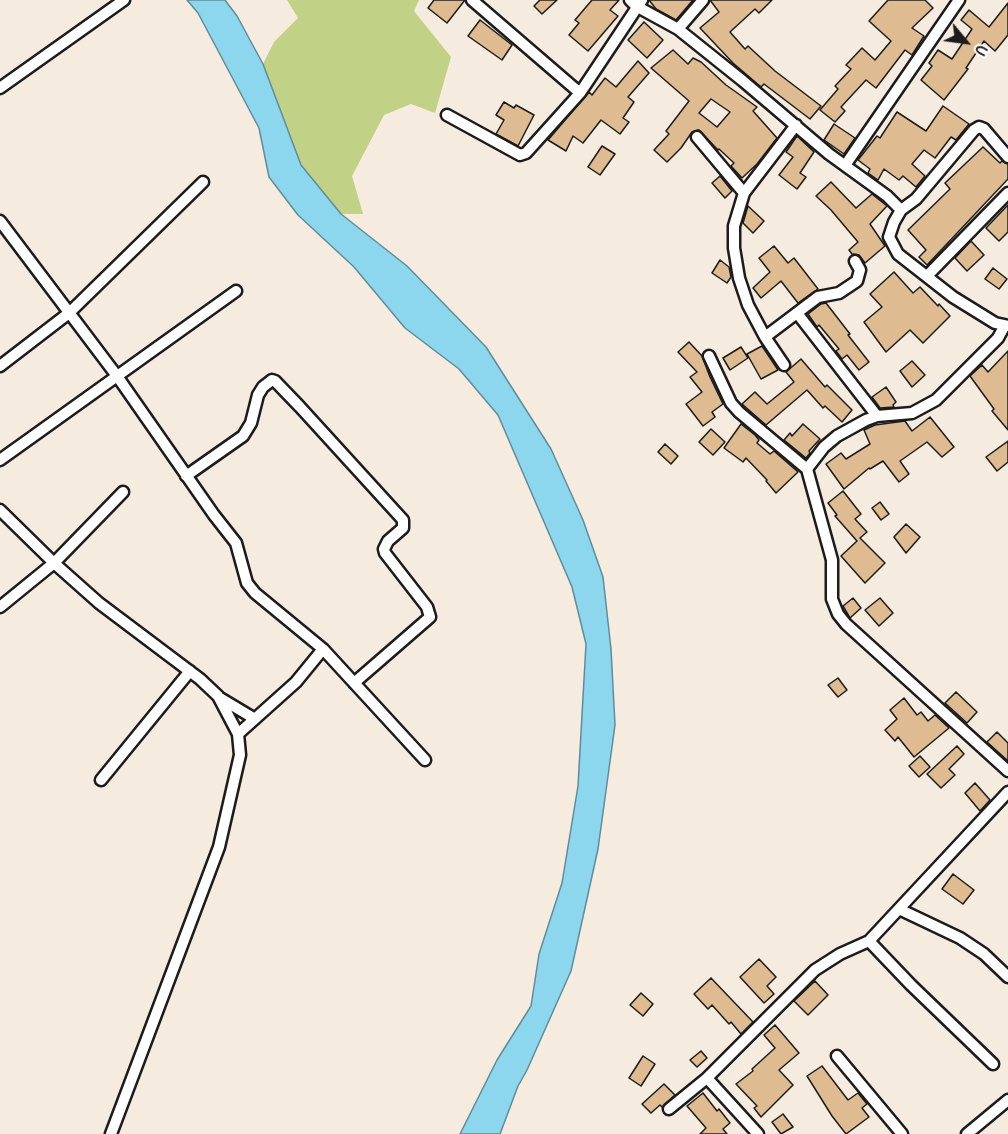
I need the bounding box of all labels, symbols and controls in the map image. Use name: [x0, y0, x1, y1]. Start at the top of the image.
north arrow: [936, 12, 996, 72]
text: U: [970, 42, 994, 60]

